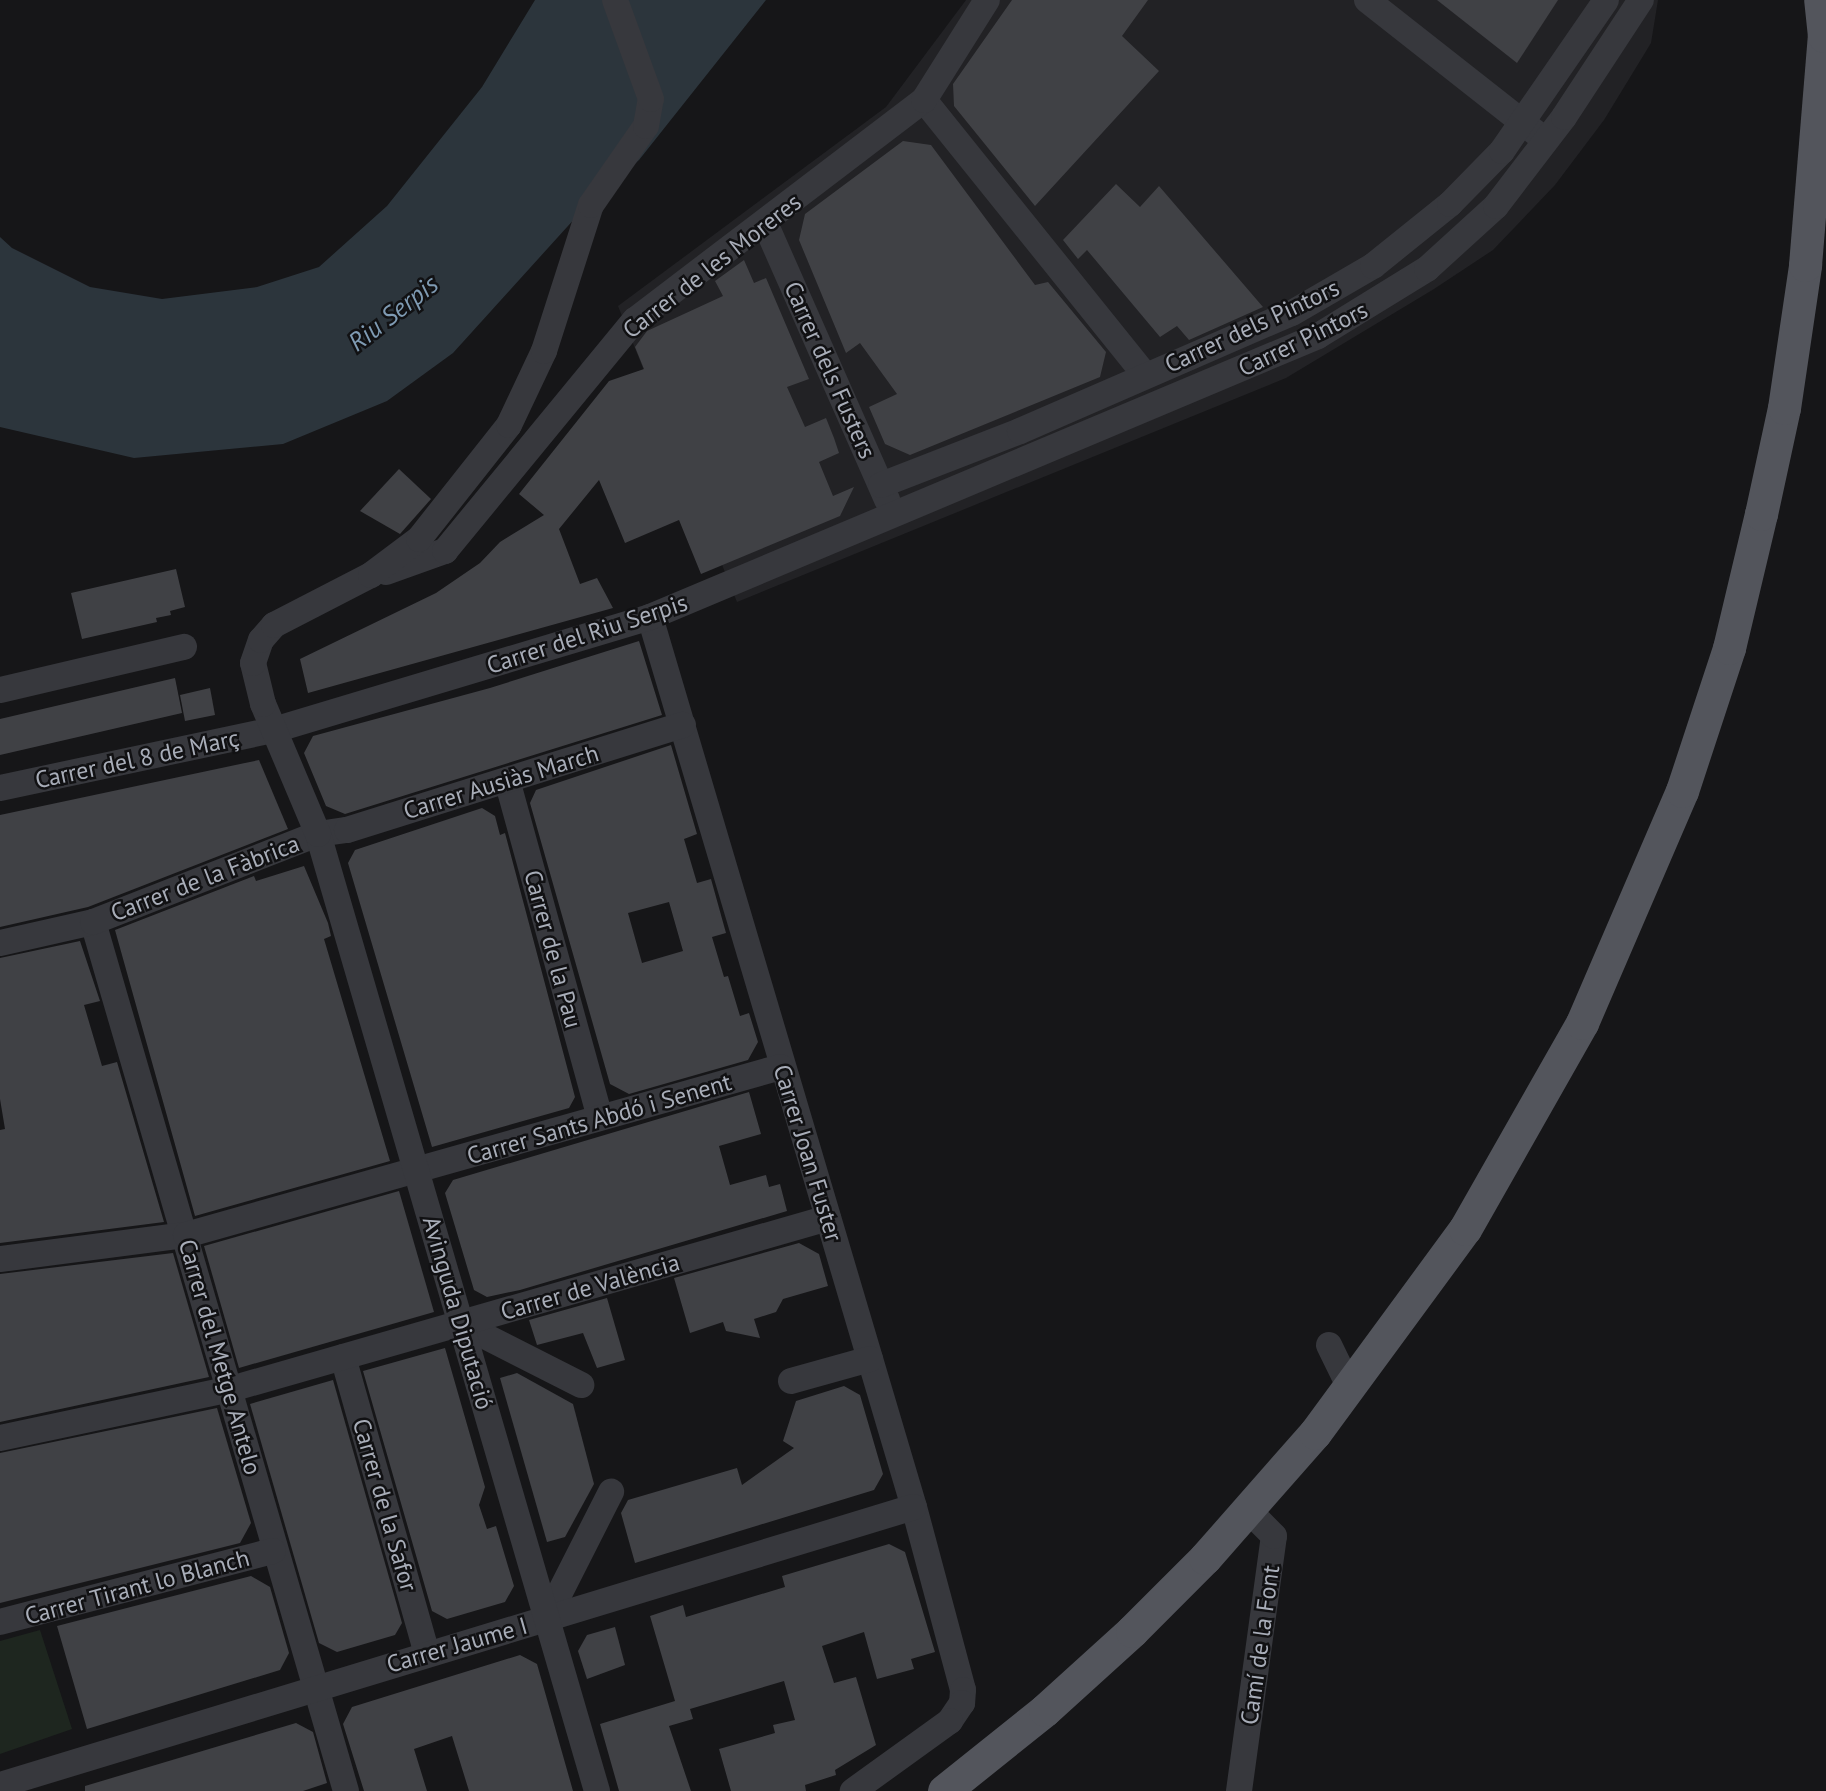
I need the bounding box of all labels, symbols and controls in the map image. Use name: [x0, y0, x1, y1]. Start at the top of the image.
street label: Carrer de les Moreres: [617, 187, 807, 345]
water label: Riu Serpis: [342, 268, 444, 358]
street label: Carrer dels Pintors: [1160, 273, 1344, 379]
street label: Carrer dels Fusters: [778, 277, 882, 463]
street label: Carrer Pintors: [1234, 295, 1372, 383]
street label: Carrer del Riu Serpis: [483, 588, 691, 680]
street label: Carrer del 8 de Març: [32, 723, 242, 795]
street label: Carrer Ausiàs March: [400, 739, 602, 825]
street label: Carrer de la Fàbrica: [107, 829, 303, 927]
street label: Carrer de la Pau: [518, 867, 588, 1031]
street label: Carrer Joan Fuster: [767, 1061, 849, 1245]
street label: Carrer Sants Abdó i Senent: [463, 1067, 735, 1171]
street label: Avinguda Diputació: [417, 1213, 499, 1413]
street label: Carrer del Metge Antelo: [172, 1236, 268, 1478]
street label: Carrer de València: [497, 1248, 683, 1326]
street label: Carrer de la Safor: [347, 1415, 423, 1595]
street label: Carrer Tirant lo Blanch: [21, 1543, 253, 1631]
street label: Camí de la Font: [1235, 1563, 1285, 1727]
street label: Carrer Jaume I: [383, 1611, 531, 1679]

